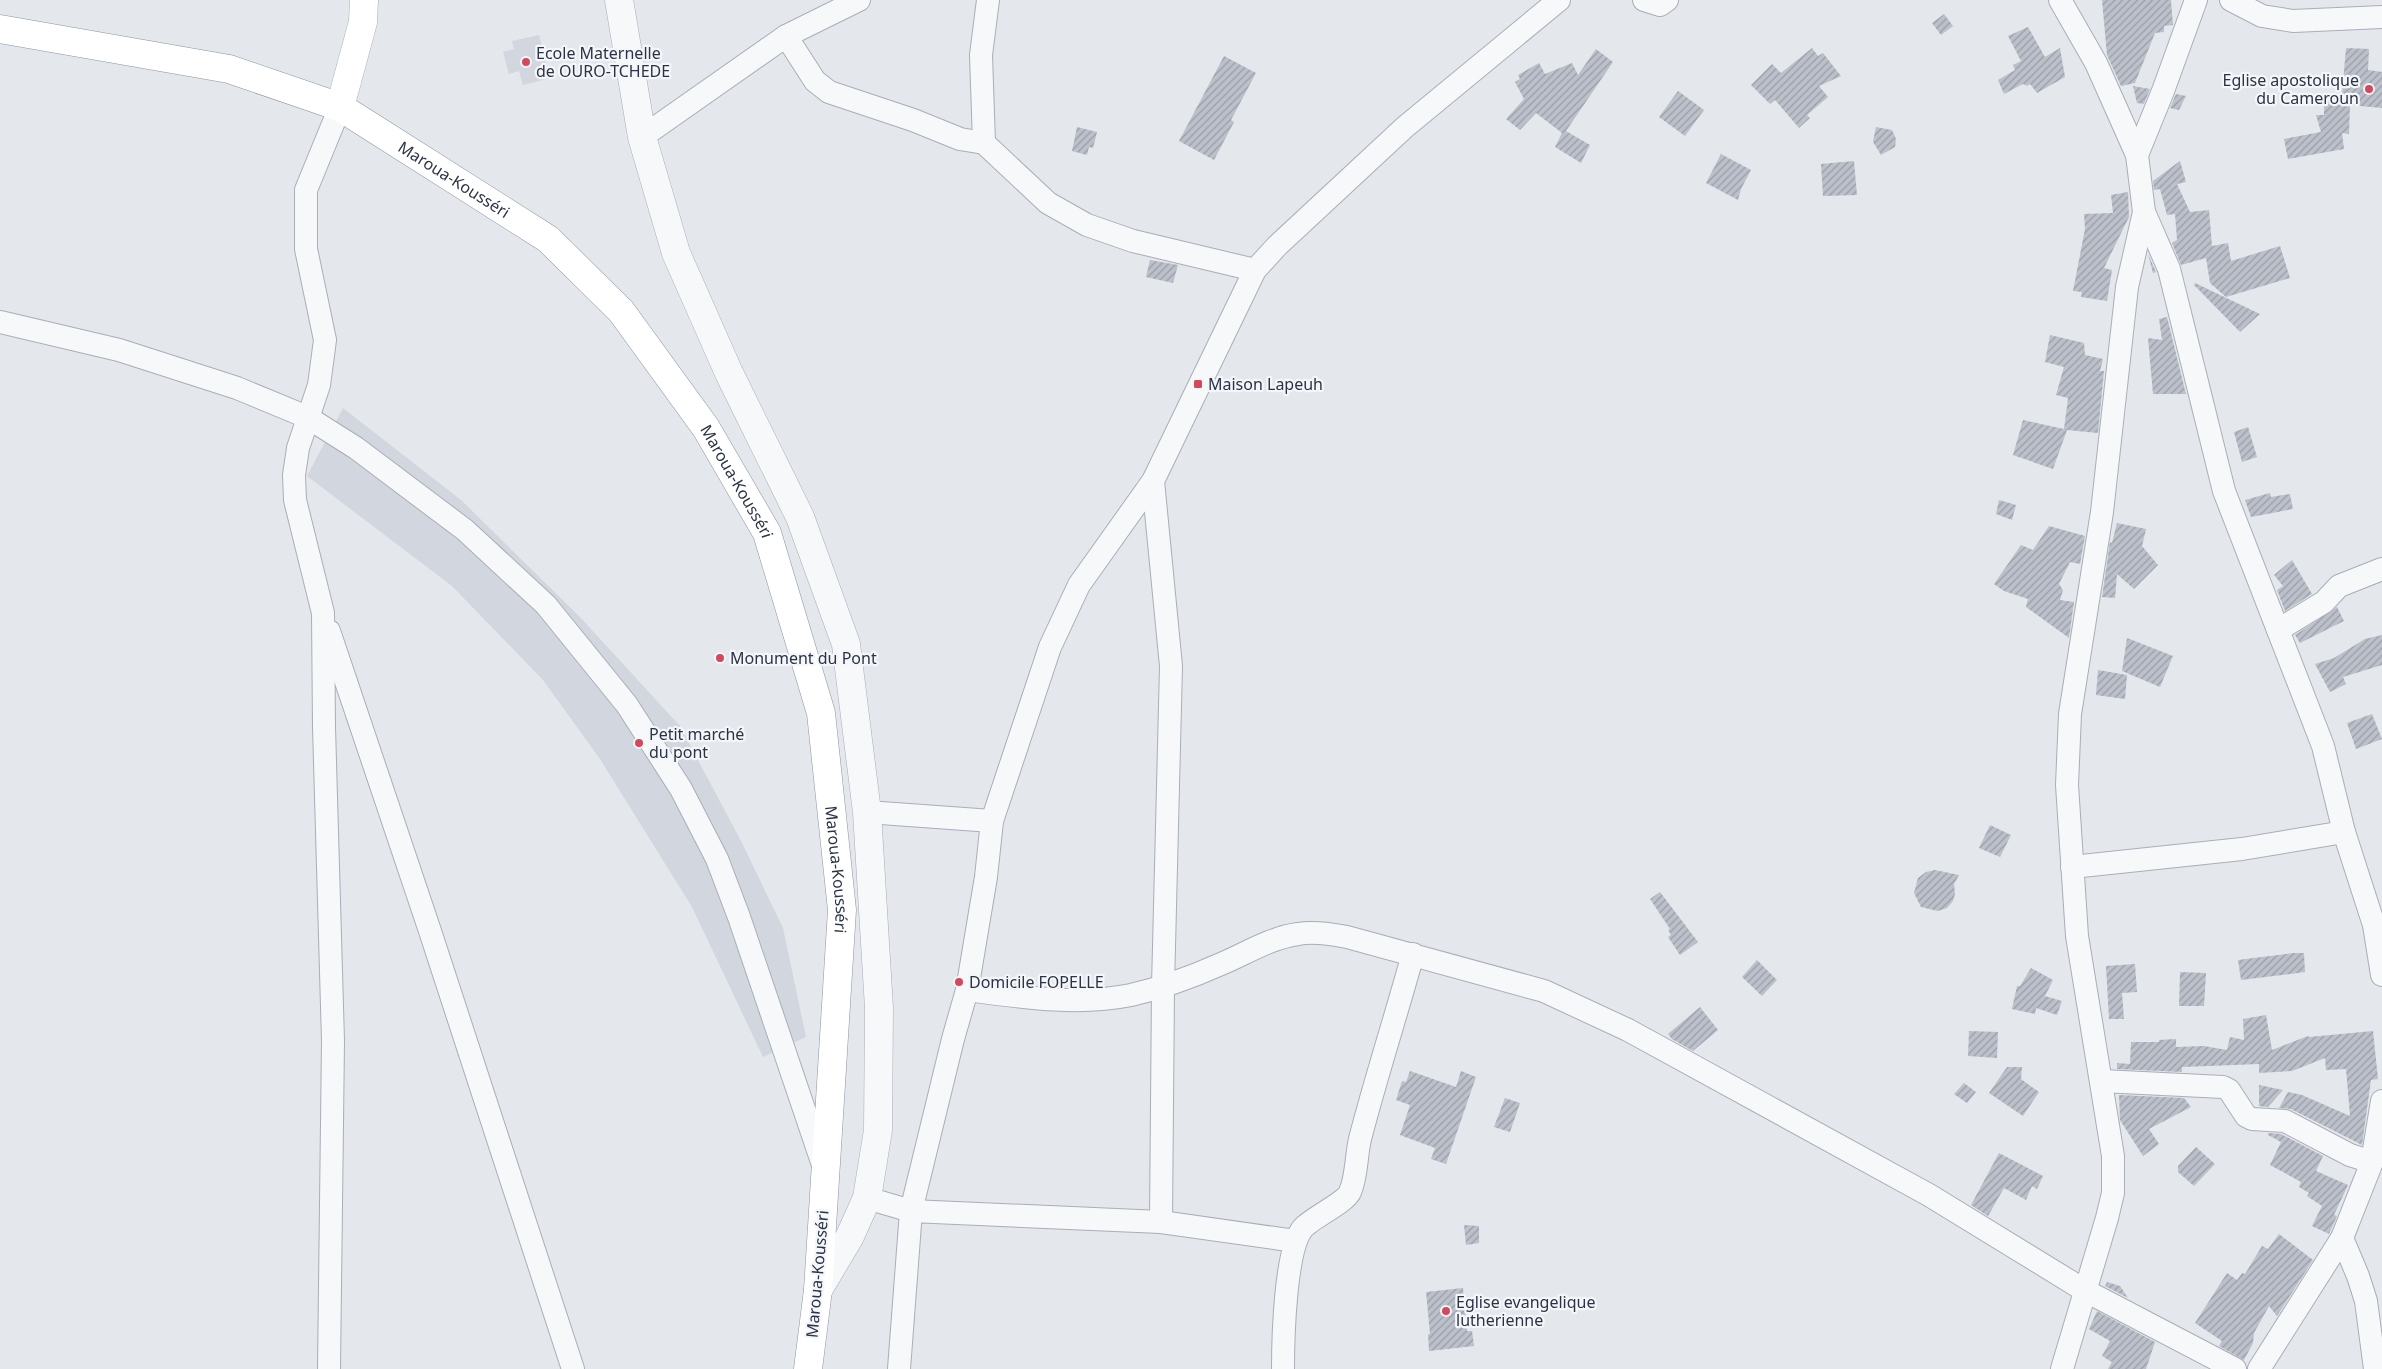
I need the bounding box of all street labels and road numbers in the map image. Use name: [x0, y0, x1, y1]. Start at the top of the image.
street label: Maroua-Kousséri: [394, 136, 514, 223]
street label: Maroua-Kousséri: [695, 420, 779, 540]
street label: Maroua-Kousséri: [820, 805, 853, 934]
street label: Maroua-Kousséri: [800, 1209, 834, 1339]

